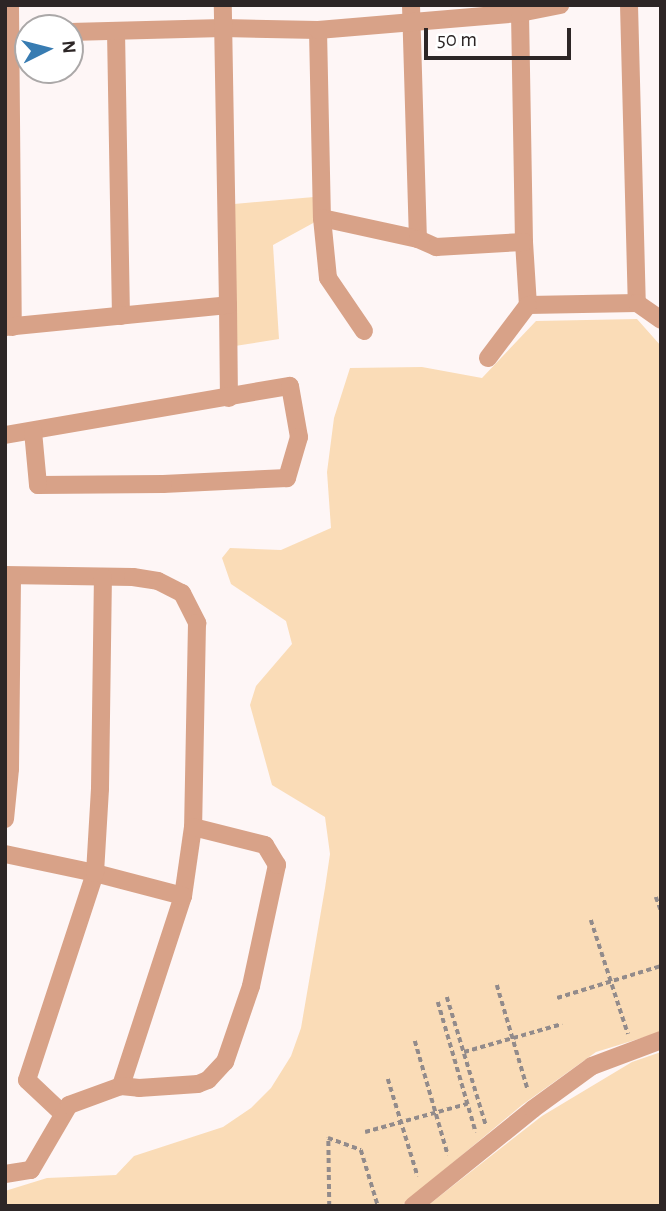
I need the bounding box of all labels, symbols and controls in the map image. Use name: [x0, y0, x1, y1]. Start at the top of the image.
north arrow: [14, 14, 84, 84]
scale bar: [428, 14, 575, 58]
text: 50 m: [437, 29, 477, 50]
text: N: [58, 39, 79, 55]

